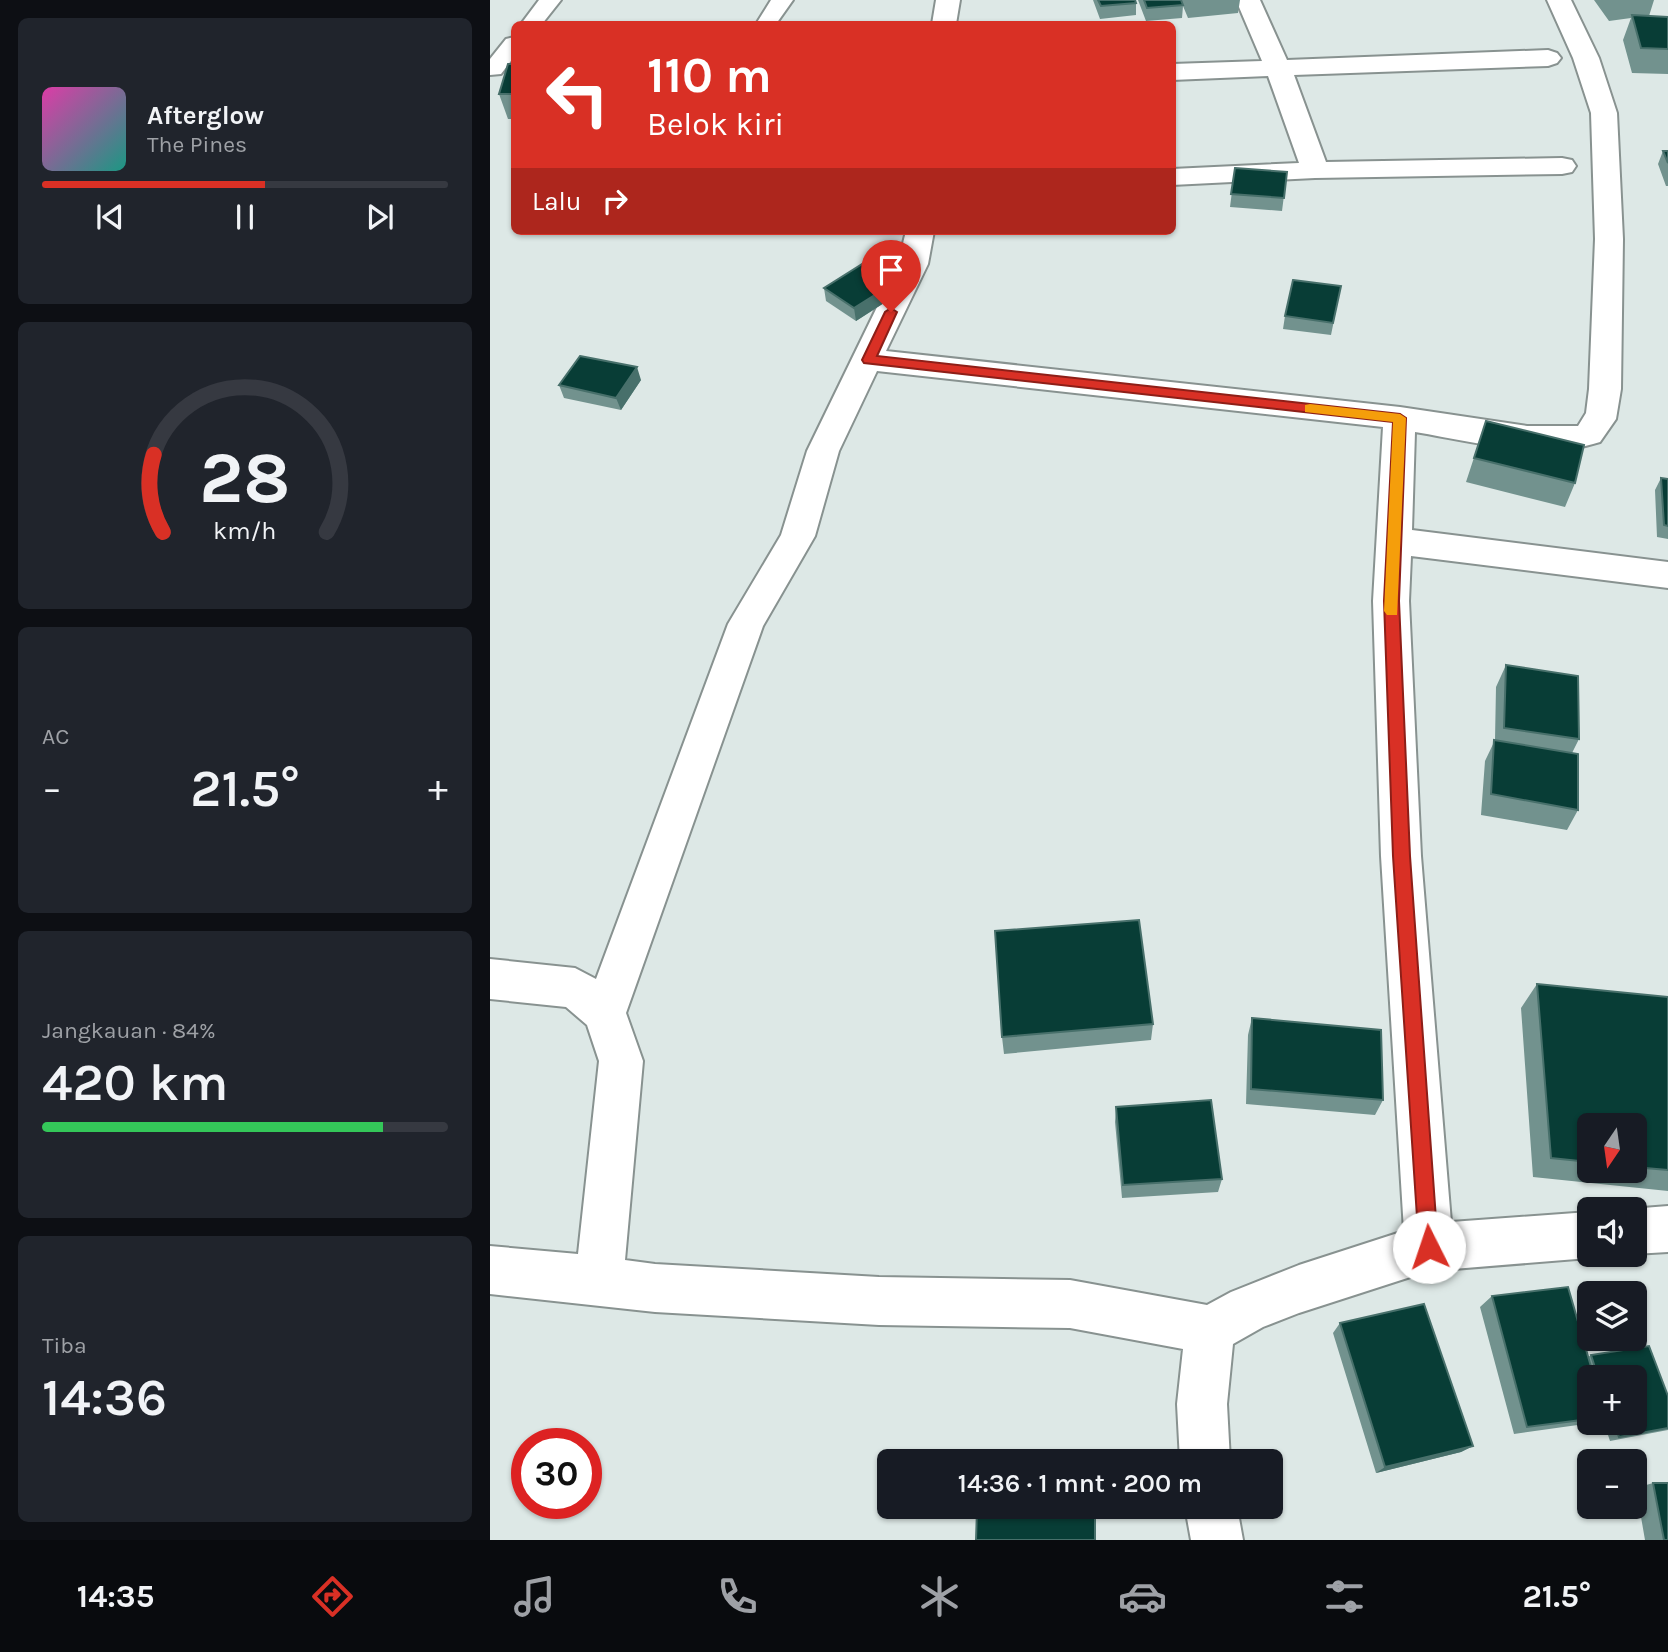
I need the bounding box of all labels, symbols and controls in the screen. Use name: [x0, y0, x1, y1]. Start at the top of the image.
text: 110 m: [647, 47, 772, 104]
icon: left: [532, 49, 623, 140]
text: Afterglow: [147, 100, 264, 131]
text: Belok kiri: [647, 106, 784, 143]
text: The Pines: [147, 131, 247, 158]
icon: right: [596, 182, 634, 220]
text: Lalu: [532, 186, 582, 217]
icon: previous: [91, 198, 129, 236]
icon: pause: [226, 198, 264, 236]
icon: next: [361, 198, 399, 236]
pin: [861, 240, 921, 312]
icon: arrive: [872, 251, 910, 289]
text: 28: [199, 435, 291, 520]
text: km/h: [213, 515, 277, 544]
text: AC: [42, 723, 69, 750]
text: 21.5°: [190, 758, 300, 819]
text: −: [42, 766, 62, 811]
text: +: [428, 766, 448, 811]
text: Jangkauan · 84%: [42, 1017, 216, 1044]
text: 420 km: [42, 1052, 228, 1113]
north arrow: [1577, 1113, 1647, 1183]
map controls: [1577, 1113, 1647, 1519]
button: sound: [1577, 1197, 1647, 1267]
position arrow: [1392, 1210, 1466, 1284]
button: layers: [1577, 1281, 1647, 1351]
text: Tiba: [42, 1332, 87, 1359]
button: +: [1577, 1365, 1647, 1435]
text: 14:36: [42, 1367, 167, 1428]
speed limit sign: 30: [511, 1428, 602, 1519]
button: −: [1577, 1449, 1647, 1519]
text: 14:36 · 1 mnt · 200 m: [958, 1468, 1202, 1499]
icon: directions: [308, 1572, 357, 1621]
icon: music: [510, 1572, 559, 1621]
icon: phone: [713, 1572, 762, 1621]
icon: climate: [915, 1572, 964, 1621]
icon: car: [1118, 1572, 1167, 1621]
icon: filters: [1320, 1572, 1369, 1621]
text: 14:35: [77, 1578, 154, 1615]
text: 21.5°: [1523, 1578, 1591, 1615]

